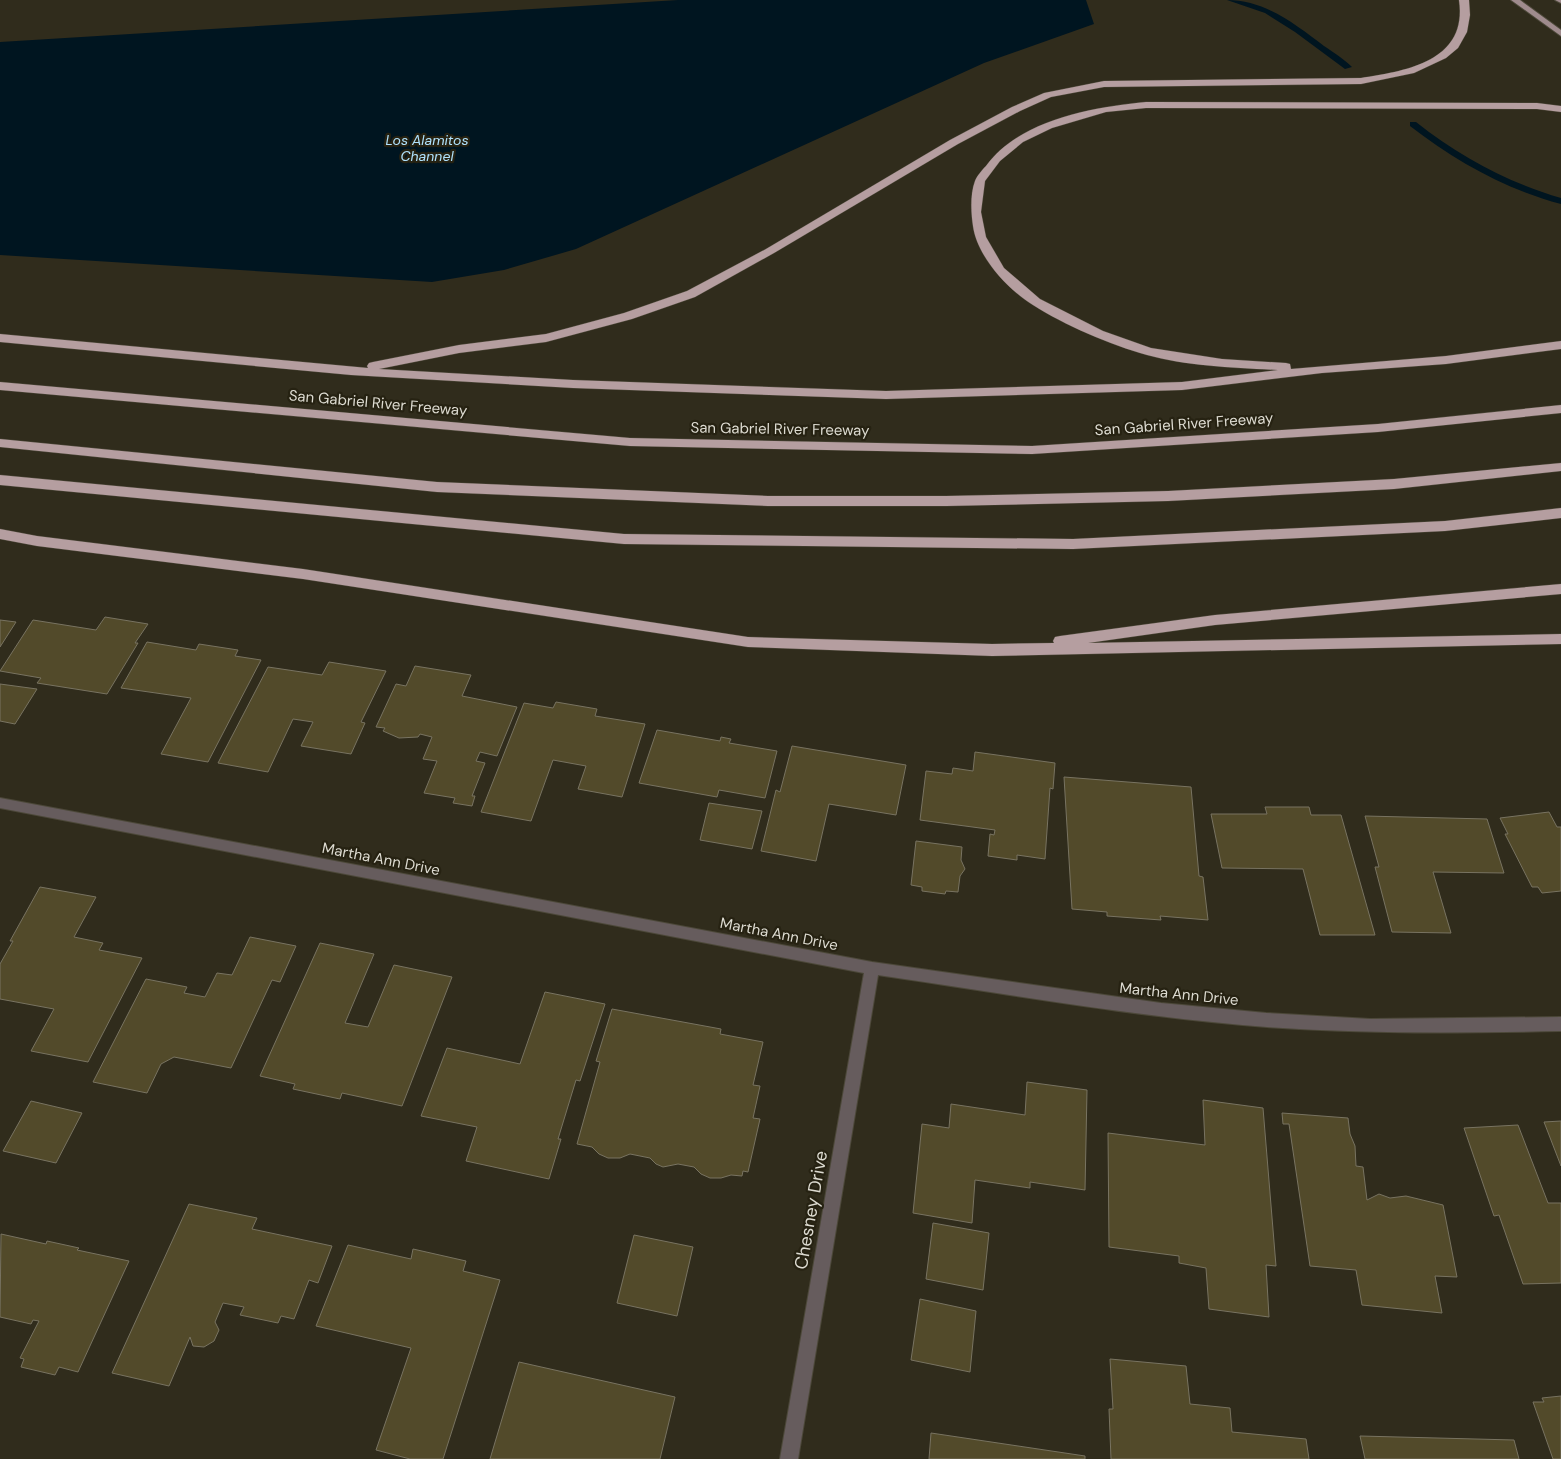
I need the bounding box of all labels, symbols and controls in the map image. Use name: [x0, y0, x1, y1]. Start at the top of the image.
water label: Los Alamitos Channel: [385, 131, 469, 165]
street label: San Gabriel River Freeway: [288, 385, 469, 421]
street label: San Gabriel River Freeway: [1094, 408, 1275, 440]
street label: San Gabriel River Freeway: [690, 417, 870, 441]
street label: Martha Ann Drive: [320, 838, 442, 880]
street label: Martha Ann Drive: [718, 913, 840, 955]
street label: Martha Ann Drive: [1118, 978, 1240, 1010]
street label: Chesney Drive: [789, 1149, 833, 1271]

